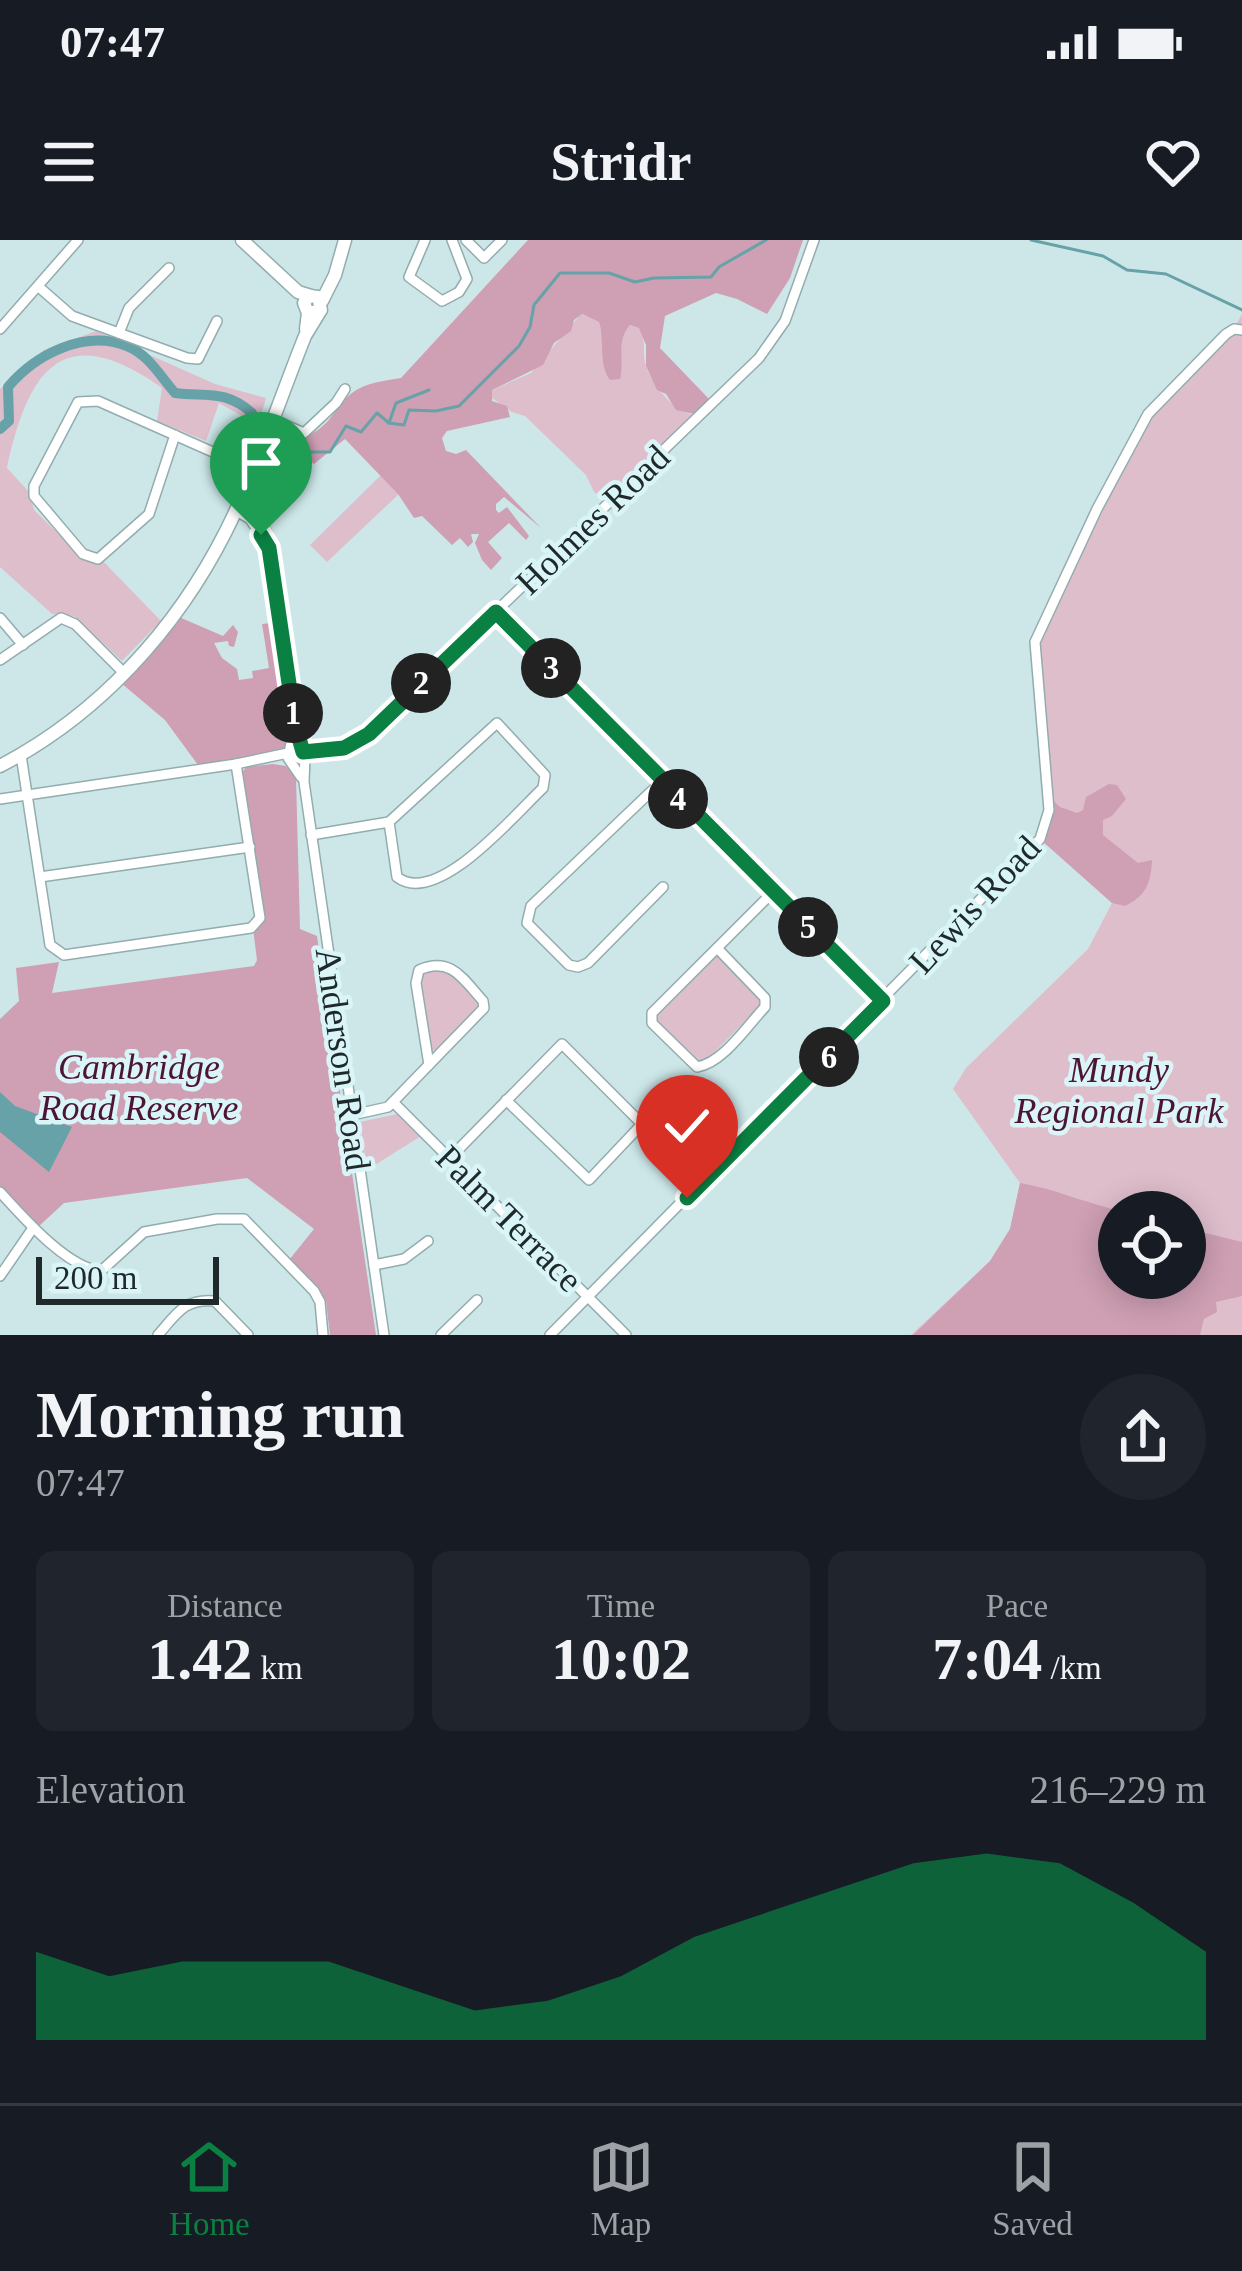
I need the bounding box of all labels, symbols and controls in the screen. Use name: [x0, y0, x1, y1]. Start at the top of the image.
text: 07:47: [60, 17, 165, 67]
icon: menu: [36, 129, 102, 195]
icon: heart: [1140, 129, 1206, 195]
text: Stridr: [551, 132, 692, 192]
pin: [210, 412, 312, 535]
icon: arrive: [228, 430, 294, 496]
street label: Holmes Road: [508, 437, 677, 603]
pin: 3: [521, 638, 581, 698]
text: 3: [543, 650, 559, 686]
pin: 2: [391, 653, 451, 713]
text: 2: [413, 665, 429, 701]
pin: 1: [263, 683, 323, 743]
text: 1: [285, 695, 301, 731]
pin: 4: [648, 769, 708, 829]
text: 4: [670, 781, 686, 817]
street label: Lewis Road: [901, 828, 1048, 982]
pin: 5: [778, 897, 838, 957]
text: 5: [800, 909, 816, 945]
street label: Anderson Road: [308, 945, 378, 1173]
pin: 6: [799, 1027, 859, 1087]
text: 6: [821, 1039, 837, 1075]
park label: Cambridge Road Reserve: [39, 1047, 238, 1128]
park label: Mundy Regional Park: [1014, 1050, 1224, 1131]
pin: [636, 1075, 738, 1198]
icon: check: [654, 1093, 720, 1159]
street label: Palm Terrace: [428, 1137, 591, 1300]
map controls: [1098, 1191, 1206, 1299]
button: locate: [1098, 1191, 1206, 1299]
scale bar: [36, 1251, 219, 1304]
text: 200 m: [54, 1260, 137, 1296]
button: share: [1080, 1374, 1206, 1500]
text: Morning run: [36, 1378, 405, 1451]
text: 07:47: [36, 1461, 125, 1504]
text: Distance: [167, 1588, 283, 1624]
text: Time: [587, 1588, 655, 1624]
text: Pace: [986, 1588, 1048, 1624]
text: 1.42: [147, 1626, 252, 1692]
text: 10:02: [551, 1626, 691, 1692]
text: 7:04: [932, 1626, 1042, 1692]
text: km: [252, 1650, 303, 1686]
text: /km: [1042, 1650, 1102, 1686]
text: Elevation: [36, 1768, 185, 1811]
text: 216–229 m: [1029, 1768, 1206, 1811]
tab: Home: [169, 2134, 250, 2243]
tab: Map: [588, 2134, 654, 2243]
tab: Saved: [992, 2134, 1073, 2243]

